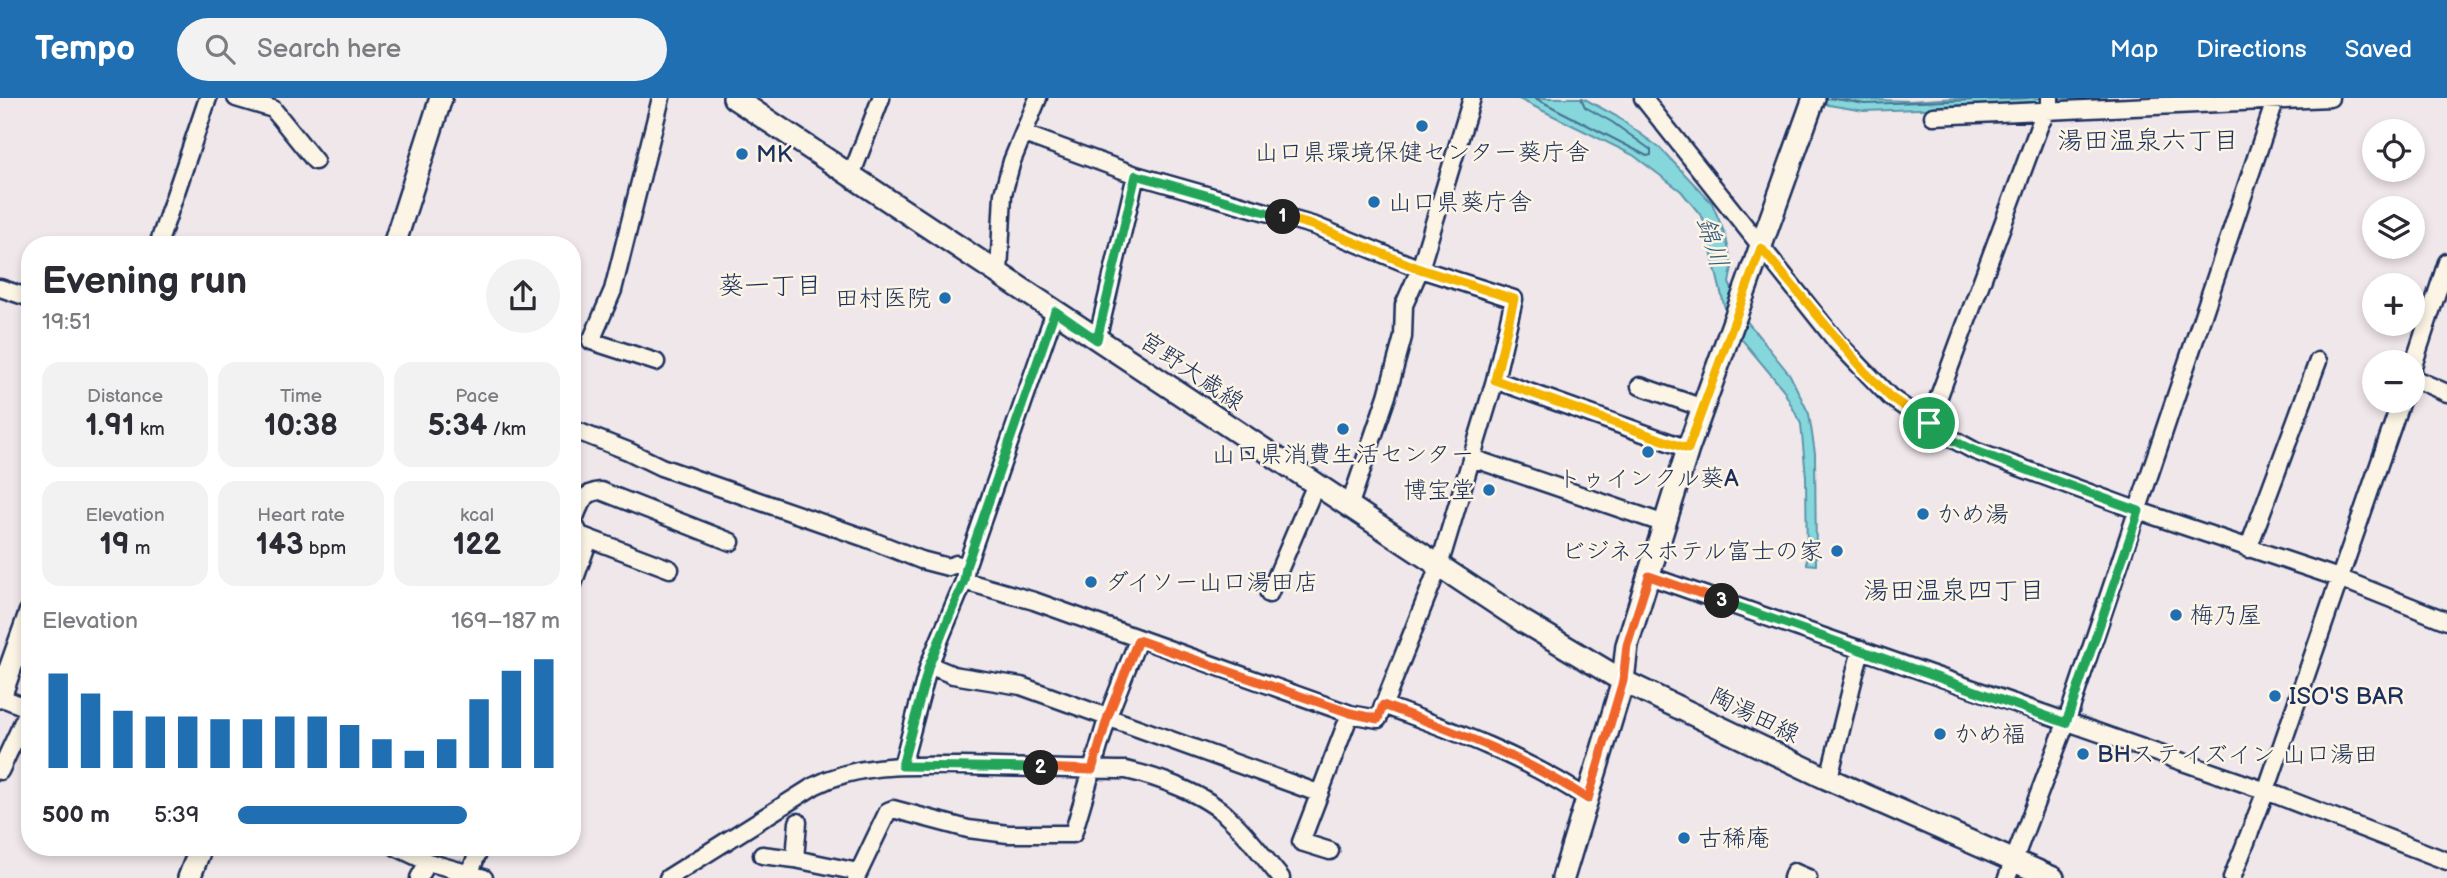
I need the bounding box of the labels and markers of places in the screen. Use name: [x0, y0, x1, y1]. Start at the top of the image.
marker: 山口県環境保健センター葵庁舎: [1414, 118, 1430, 134]
place label: 山口県環境保健センター葵庁舎: [1254, 138, 1590, 167]
place label: MK: [756, 140, 793, 169]
marker: MK: [734, 146, 750, 162]
place label: 山口県葵庁舎: [1388, 188, 1532, 217]
marker: 山口県葵庁舎: [1366, 194, 1382, 210]
pin: 1: [1266, 200, 1300, 234]
place label: 田村医院: [835, 284, 931, 313]
marker: 田村医院: [937, 290, 953, 306]
pin: [1899, 393, 1959, 453]
marker: 山口県消費生活センター: [1335, 421, 1351, 437]
place label: 山口県消費生活センター: [1211, 440, 1475, 469]
marker: トゥインクル葵A: [1640, 444, 1656, 460]
place label: トゥインクル葵A: [1557, 464, 1739, 493]
place label: 博宝堂: [1403, 476, 1475, 505]
marker: 博宝堂: [1481, 482, 1497, 498]
place label: かめ湯: [1937, 500, 2009, 529]
marker: かめ湯: [1915, 506, 1931, 522]
place label: ビジネスホテル富士の家: [1561, 537, 1823, 566]
marker: ビジネスホテル富士の家: [1829, 543, 1845, 559]
place label: ダイソー山口湯田店: [1105, 568, 1319, 597]
marker: ダイソー山口湯田店: [1083, 574, 1099, 590]
pin: 3: [1704, 584, 1740, 618]
place label: 梅乃屋: [2190, 601, 2262, 630]
marker: 梅乃屋: [2168, 607, 2184, 623]
place label: ISO'S BAR: [2289, 682, 2404, 711]
marker: ISO'S BAR: [2267, 688, 2283, 704]
place label: かめ福: [1954, 720, 2026, 749]
marker: かめ福: [1932, 726, 1948, 742]
place label: BHステイズイン 山口湯田: [2097, 740, 2378, 769]
marker: BHステイズイン 山口湯田: [2075, 746, 2091, 762]
pin: 2: [1024, 750, 1058, 786]
place label: 古稀庵: [1698, 824, 1770, 853]
marker: 古稀庵: [1676, 830, 1692, 846]

